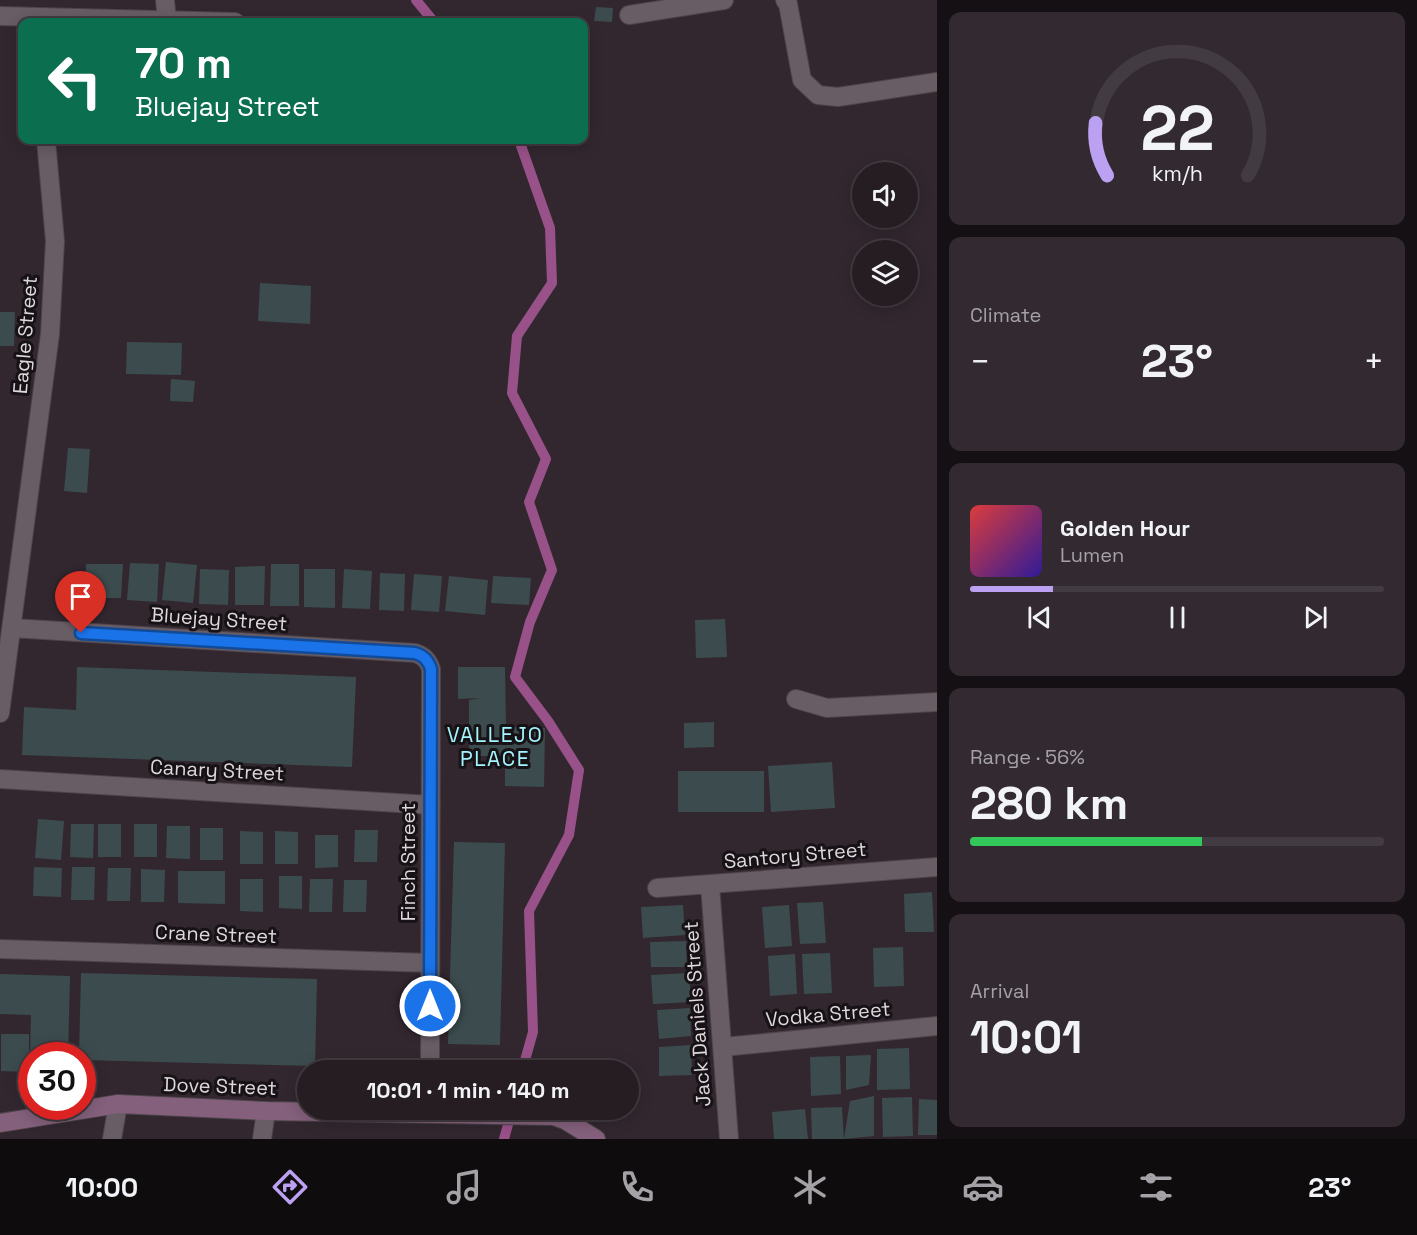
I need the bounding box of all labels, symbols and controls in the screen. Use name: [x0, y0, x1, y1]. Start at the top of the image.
text: 70 m: [135, 37, 232, 90]
icon: left: [36, 42, 114, 120]
text: Bluejay Street: [135, 89, 320, 124]
text: 22: [1140, 89, 1214, 168]
text: km/h: [1151, 160, 1203, 187]
map controls: [852, 162, 918, 306]
button: sound: [852, 162, 918, 228]
button: layers: [852, 240, 918, 306]
street label: Eagle Street: [7, 275, 43, 395]
text: Climate: [970, 302, 1041, 328]
text: 23°: [1141, 333, 1213, 390]
text: −: [970, 341, 990, 383]
text: +: [1364, 341, 1384, 383]
text: Golden Hour: [1060, 514, 1190, 542]
text: Lumen: [1060, 542, 1124, 568]
pin: [55, 571, 106, 633]
icon: arrive: [64, 580, 97, 613]
street label: Bluejay Street: [150, 601, 288, 637]
icon: previous: [1023, 601, 1056, 634]
icon: pause: [1161, 601, 1194, 634]
icon: next: [1299, 601, 1332, 634]
district label: VALLEJO PLACE: [447, 721, 543, 772]
text: Range · 56%: [970, 744, 1085, 770]
street label: Canary Street: [149, 754, 285, 786]
text: 280 km: [970, 775, 1128, 832]
street label: Finch Street: [395, 803, 421, 921]
street label: Santory Street: [723, 836, 867, 874]
street label: Crane Street: [155, 919, 277, 949]
street label: Jack Daniels Street: [678, 920, 716, 1108]
position arrow: [398, 974, 462, 1038]
text: Arrival: [970, 978, 1029, 1004]
street label: Vodka Street: [765, 996, 891, 1032]
text: 10:01: [970, 1009, 1082, 1066]
speed limit sign: 30: [18, 1042, 96, 1120]
street label: Dove Street: [163, 1071, 277, 1101]
text: 10:01 · 1 min · 140 m: [366, 1076, 570, 1104]
icon: directions: [269, 1166, 311, 1208]
icon: music: [443, 1166, 485, 1208]
icon: phone: [616, 1166, 658, 1208]
icon: climate: [789, 1166, 831, 1208]
icon: car: [962, 1166, 1004, 1208]
icon: filters: [1135, 1166, 1177, 1208]
text: 10:00: [66, 1170, 138, 1205]
text: 23°: [1308, 1170, 1351, 1205]

